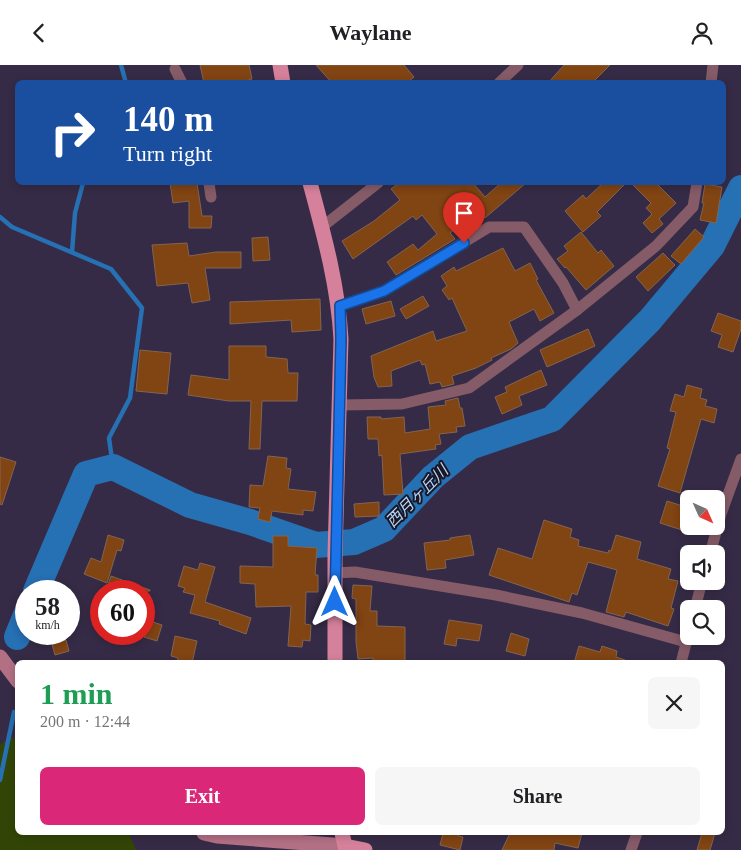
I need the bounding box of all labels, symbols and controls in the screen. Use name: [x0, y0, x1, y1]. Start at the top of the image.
icon: back: [25, 19, 53, 47]
icon: person: [688, 19, 716, 47]
text: Waylane: [330, 20, 411, 45]
icon: right: [40, 100, 105, 165]
text: 140 m: [123, 100, 213, 139]
text: Turn right: [123, 141, 212, 166]
pin: [443, 192, 485, 243]
icon: arrive: [450, 199, 478, 227]
water label: 西月ヶ丘川: [383, 460, 453, 530]
north arrow: [680, 490, 725, 535]
map controls: [680, 490, 725, 645]
button: sound: [680, 545, 725, 590]
position arrow: [308, 575, 360, 627]
speed limit sign: 60: [90, 580, 155, 645]
text: 58: [35, 593, 60, 620]
button: search: [680, 600, 725, 645]
text: km/h: [35, 618, 60, 632]
text: 1 min: [40, 677, 113, 710]
button: close: [648, 677, 700, 729]
text: 200 m · 12:44: [40, 713, 130, 730]
button: Exit: [40, 767, 365, 825]
button: Share: [375, 767, 700, 825]

